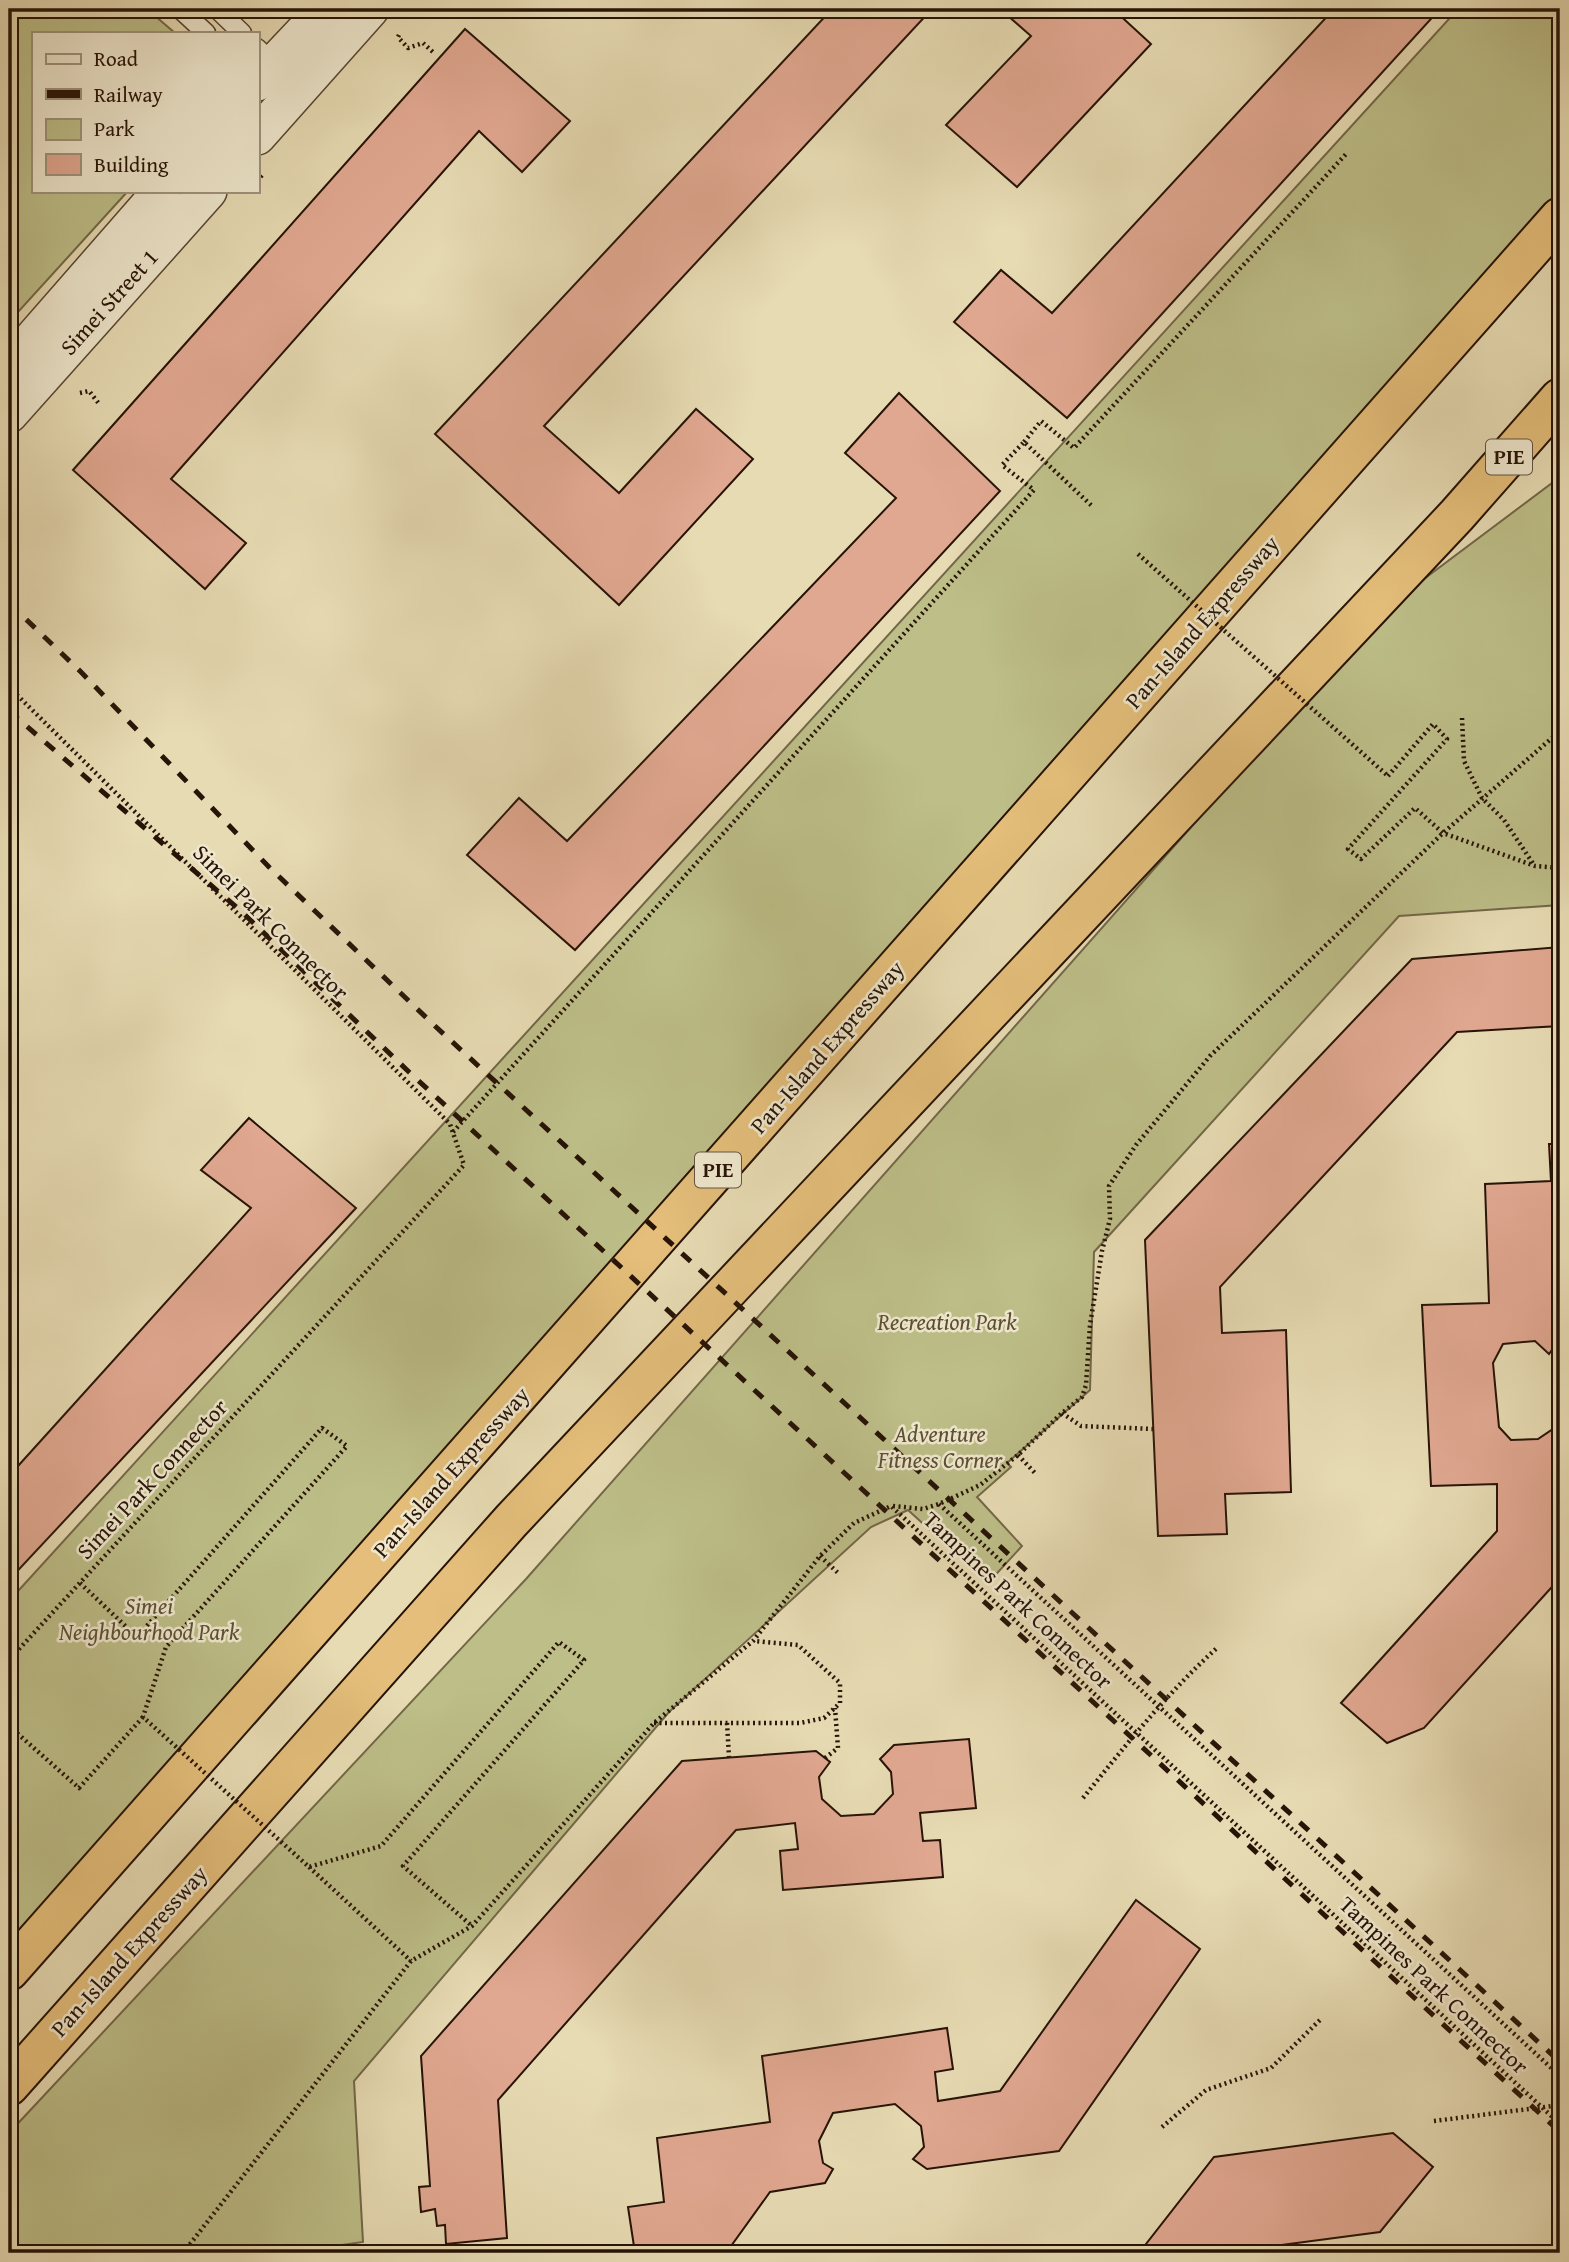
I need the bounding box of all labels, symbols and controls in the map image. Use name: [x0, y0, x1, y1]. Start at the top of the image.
legend: [32, 32, 259, 192]
text: Road: [94, 43, 139, 74]
text: Railway: [94, 79, 163, 110]
text: Park: [94, 113, 135, 144]
text: Building: [94, 149, 169, 180]
street label: Simei Street 1: [52, 241, 165, 362]
road number: PIE: [1486, 440, 1532, 475]
street label: Pan-Island Expressway: [1117, 527, 1287, 716]
street label: Simei Park Connector: [186, 836, 357, 1007]
street label: Pan-Island Expressway: [742, 952, 912, 1141]
road number: PIE: [695, 1152, 741, 1188]
park label: Recreation Park: [877, 1305, 1017, 1338]
street label: Pan-Island Expressway: [365, 1378, 537, 1564]
street label: Simei Park Connector: [68, 1391, 235, 1566]
park label: Adventure Fitness Corner: [877, 1417, 1004, 1476]
street label: Tampines Park Connector: [916, 1503, 1121, 1697]
park label: Simei Neighbourhood Park: [58, 1589, 240, 1648]
street label: Pan-Island Expressway: [43, 1857, 215, 2043]
street label: Tampines Park Connector: [1332, 1888, 1537, 2082]

